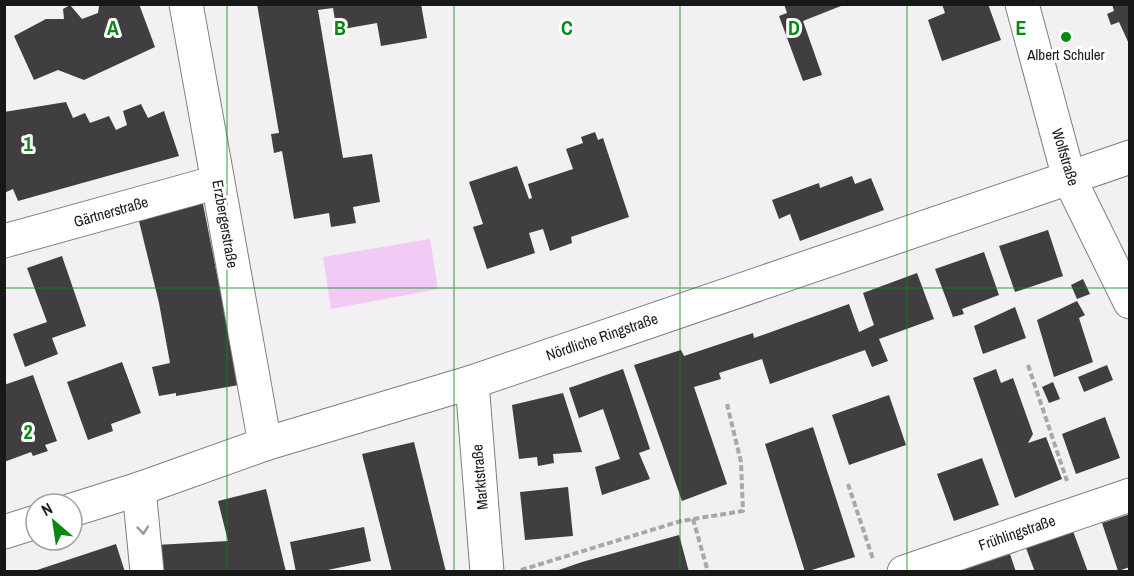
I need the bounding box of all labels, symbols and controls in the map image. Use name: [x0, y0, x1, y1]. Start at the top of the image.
text: A: [107, 14, 119, 41]
text: B: [334, 14, 346, 41]
text: C: [561, 14, 573, 41]
text: D: [788, 14, 800, 41]
text: E: [1016, 14, 1027, 41]
marker: Albert Schuler: [1059, 30, 1073, 44]
place label: Albert Schuler: [1026, 44, 1105, 65]
street label: Wolfstraße: [1047, 125, 1084, 188]
text: 1: [23, 130, 33, 157]
street label: Erzbergerstraße: [207, 178, 244, 270]
street label: Gärtnerstraße: [71, 191, 151, 232]
street label: Nördliche Ringstraße: [543, 308, 661, 365]
text: 2: [23, 418, 33, 445]
street label: Marktstraße: [466, 443, 493, 511]
north arrow: [24, 492, 84, 552]
text: N: [37, 497, 56, 521]
street label: Frühlingstraße: [976, 510, 1058, 555]
one-way arrow: [136, 526, 149, 535]

